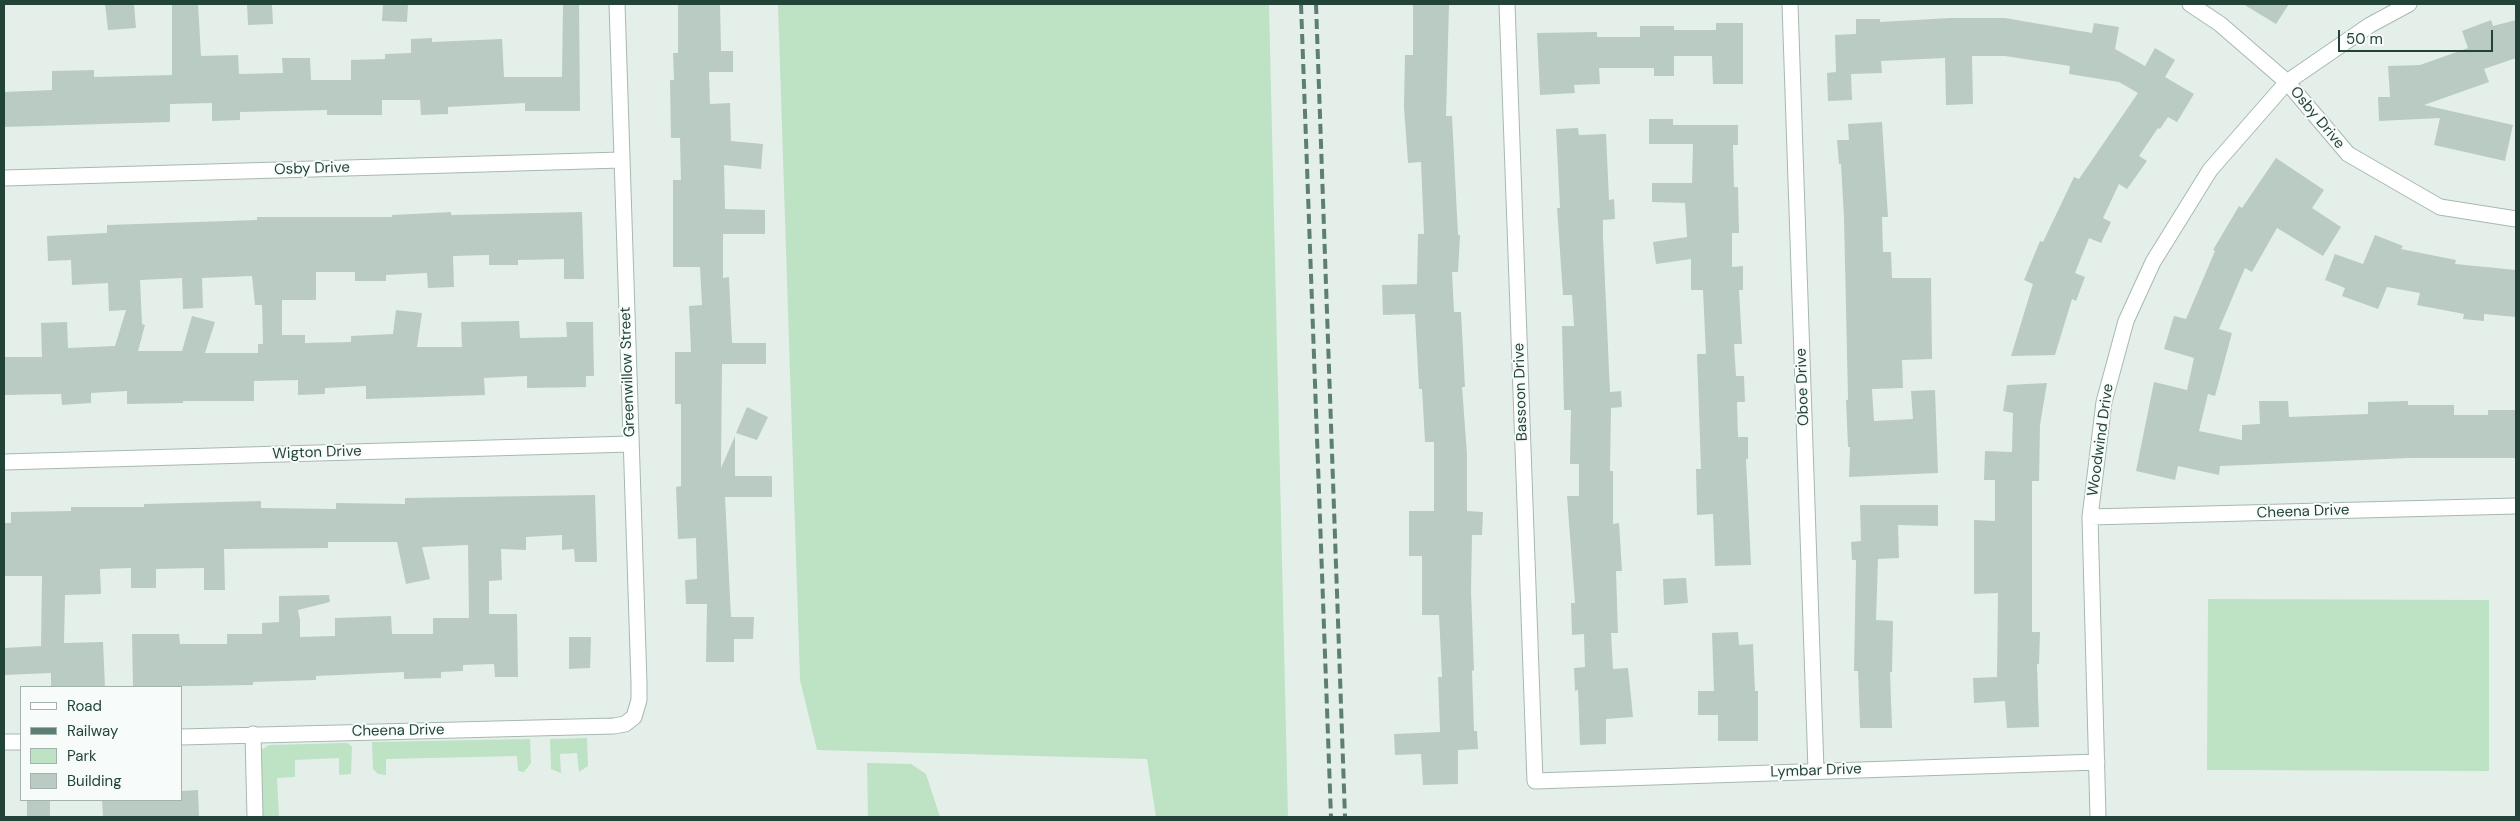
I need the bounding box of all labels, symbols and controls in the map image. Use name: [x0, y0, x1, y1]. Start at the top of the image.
scale bar: [2340, 20, 2495, 52]
text: 50 m: [2346, 29, 2383, 49]
street label: Osby Drive: [2286, 83, 2348, 153]
street label: Osby Drive: [274, 159, 350, 179]
street label: Greenwillow Street: [617, 306, 639, 438]
street label: Bassoon Drive: [1510, 343, 1532, 441]
street label: Oboe Drive: [1793, 348, 1813, 426]
street label: Woodwind Drive: [2084, 383, 2118, 497]
street label: Wigton Drive: [272, 442, 362, 464]
street label: Cheena Drive: [2256, 501, 2350, 523]
legend: [20, 686, 182, 801]
text: Road: [67, 696, 102, 716]
text: Railway: [67, 721, 118, 741]
street label: Cheena Drive: [352, 721, 444, 741]
text: Park: [67, 746, 97, 766]
street label: Lymbar Drive: [1770, 760, 1862, 782]
text: Building: [67, 771, 122, 791]

